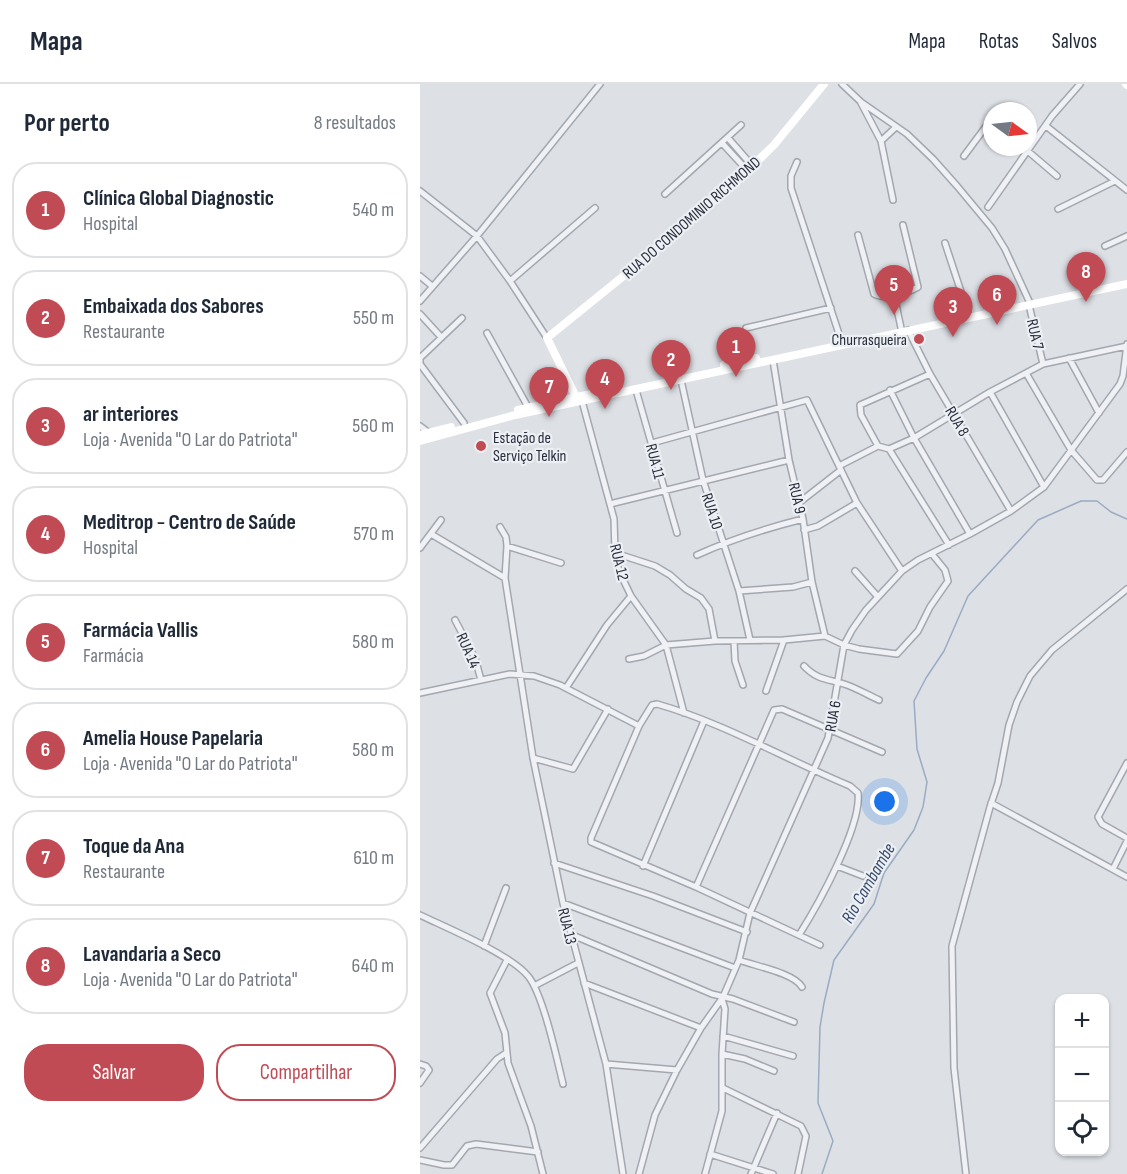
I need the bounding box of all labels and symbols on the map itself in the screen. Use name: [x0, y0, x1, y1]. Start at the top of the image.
north arrow: [983, 102, 1037, 156]
street label: RUA DO CONDOMINIO RICHMOND: [619, 153, 765, 283]
pin: 8: [1066, 252, 1106, 302]
pin: 5: [874, 266, 914, 315]
pin: 6: [978, 276, 1016, 325]
pin: 3: [934, 288, 972, 337]
street label: RUA 7: [1022, 317, 1047, 352]
pin: 1: [716, 328, 756, 377]
place label: Churrasqueira: [832, 331, 907, 350]
marker: Churrasqueira: [912, 332, 926, 346]
pin: 2: [652, 340, 690, 390]
pin: 4: [586, 360, 624, 409]
pin: 7: [530, 368, 568, 417]
street label: RUA 8: [940, 403, 973, 440]
place label: Estação de Serviço Telkin: [493, 429, 566, 466]
marker: Estação de Serviço Telkin: [474, 439, 488, 453]
street label: RUA 11: [641, 442, 668, 481]
street label: RUA 9: [784, 481, 809, 516]
street label: RUA 10: [697, 491, 726, 532]
street label: RUA 12: [605, 542, 632, 583]
street label: RUA 14: [451, 630, 484, 672]
street label: RUA 6: [821, 699, 846, 733]
your location: [870, 787, 899, 816]
water label: Rio Cambambe: [837, 840, 900, 927]
street label: RUA 13: [553, 906, 580, 947]

